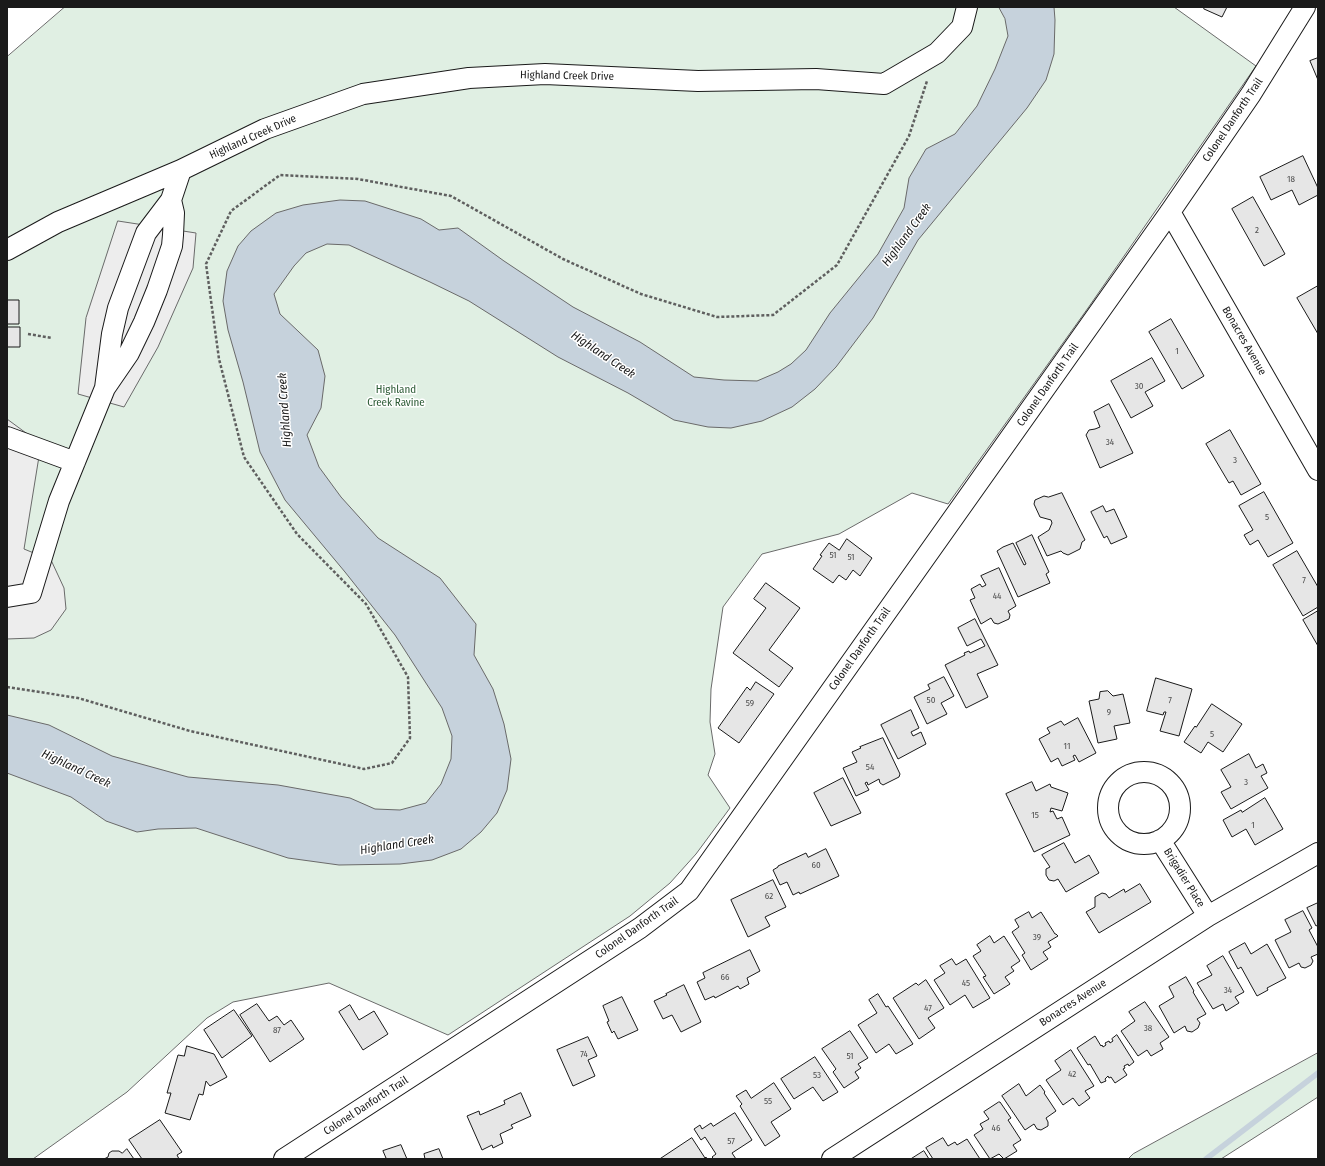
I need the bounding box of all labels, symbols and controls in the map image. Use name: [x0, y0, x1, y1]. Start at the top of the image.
street label: Highland Creek Drive: [520, 69, 614, 83]
street label: Colonel Danforth Trail: [1200, 76, 1266, 164]
street label: Highland Creek Drive: [207, 112, 299, 162]
house number: 18: [1287, 174, 1295, 184]
water label: Highland Creek: [879, 201, 935, 269]
house number: 2: [1255, 225, 1259, 235]
street label: Bonacres Avenue: [1219, 304, 1269, 378]
water label: Highland Creek: [568, 328, 638, 382]
street label: Colonel Danforth Trail: [1014, 341, 1082, 429]
house number: 1: [1175, 346, 1179, 356]
water label: Highland Creek: [275, 372, 295, 448]
house number: 30: [1135, 381, 1143, 391]
park label: Highland Creek Ravine: [367, 383, 425, 409]
house number: 34: [1106, 437, 1114, 447]
house number: 3: [1233, 455, 1237, 465]
house number: 5: [1265, 512, 1269, 522]
house number: 51: [829, 550, 837, 560]
house number: 51: [847, 552, 855, 562]
house number: 7: [1302, 575, 1306, 585]
house number: 44: [993, 591, 1001, 601]
street label: Colonel Danforth Trail: [826, 605, 894, 693]
house number: 50: [927, 695, 935, 705]
house number: 7: [1168, 695, 1172, 705]
house number: 59: [746, 698, 754, 708]
house number: 9: [1107, 707, 1111, 717]
house number: 5: [1210, 729, 1214, 739]
house number: 11: [1064, 741, 1070, 751]
water label: Highland Creek: [39, 747, 113, 791]
house number: 54: [866, 762, 874, 772]
house number: 3: [1244, 777, 1248, 787]
house number: 15: [1031, 810, 1039, 820]
house number: 1: [1251, 820, 1255, 830]
water label: Highland Creek: [359, 832, 435, 858]
street label: Brigadier Place: [1161, 846, 1207, 910]
house number: 60: [811, 860, 821, 870]
house number: 62: [765, 891, 773, 901]
street label: Colonel Danforth Trail: [593, 894, 681, 962]
house number: 39: [1033, 932, 1041, 942]
house number: 66: [721, 972, 729, 982]
street label: Bonacres Avenue: [1037, 976, 1109, 1030]
house number: 45: [962, 978, 970, 988]
house number: 34: [1224, 985, 1232, 995]
house number: 47: [924, 1003, 932, 1013]
house number: 38: [1144, 1023, 1152, 1033]
house number: 87: [273, 1025, 281, 1035]
house number: 74: [580, 1049, 588, 1059]
house number: 51: [846, 1051, 854, 1061]
house number: 42: [1068, 1069, 1076, 1079]
house number: 53: [813, 1070, 821, 1080]
street label: Colonel Danforth Trail: [321, 1074, 411, 1138]
house number: 55: [764, 1096, 772, 1106]
house number: 46: [992, 1123, 1000, 1133]
house number: 57: [727, 1136, 735, 1146]

